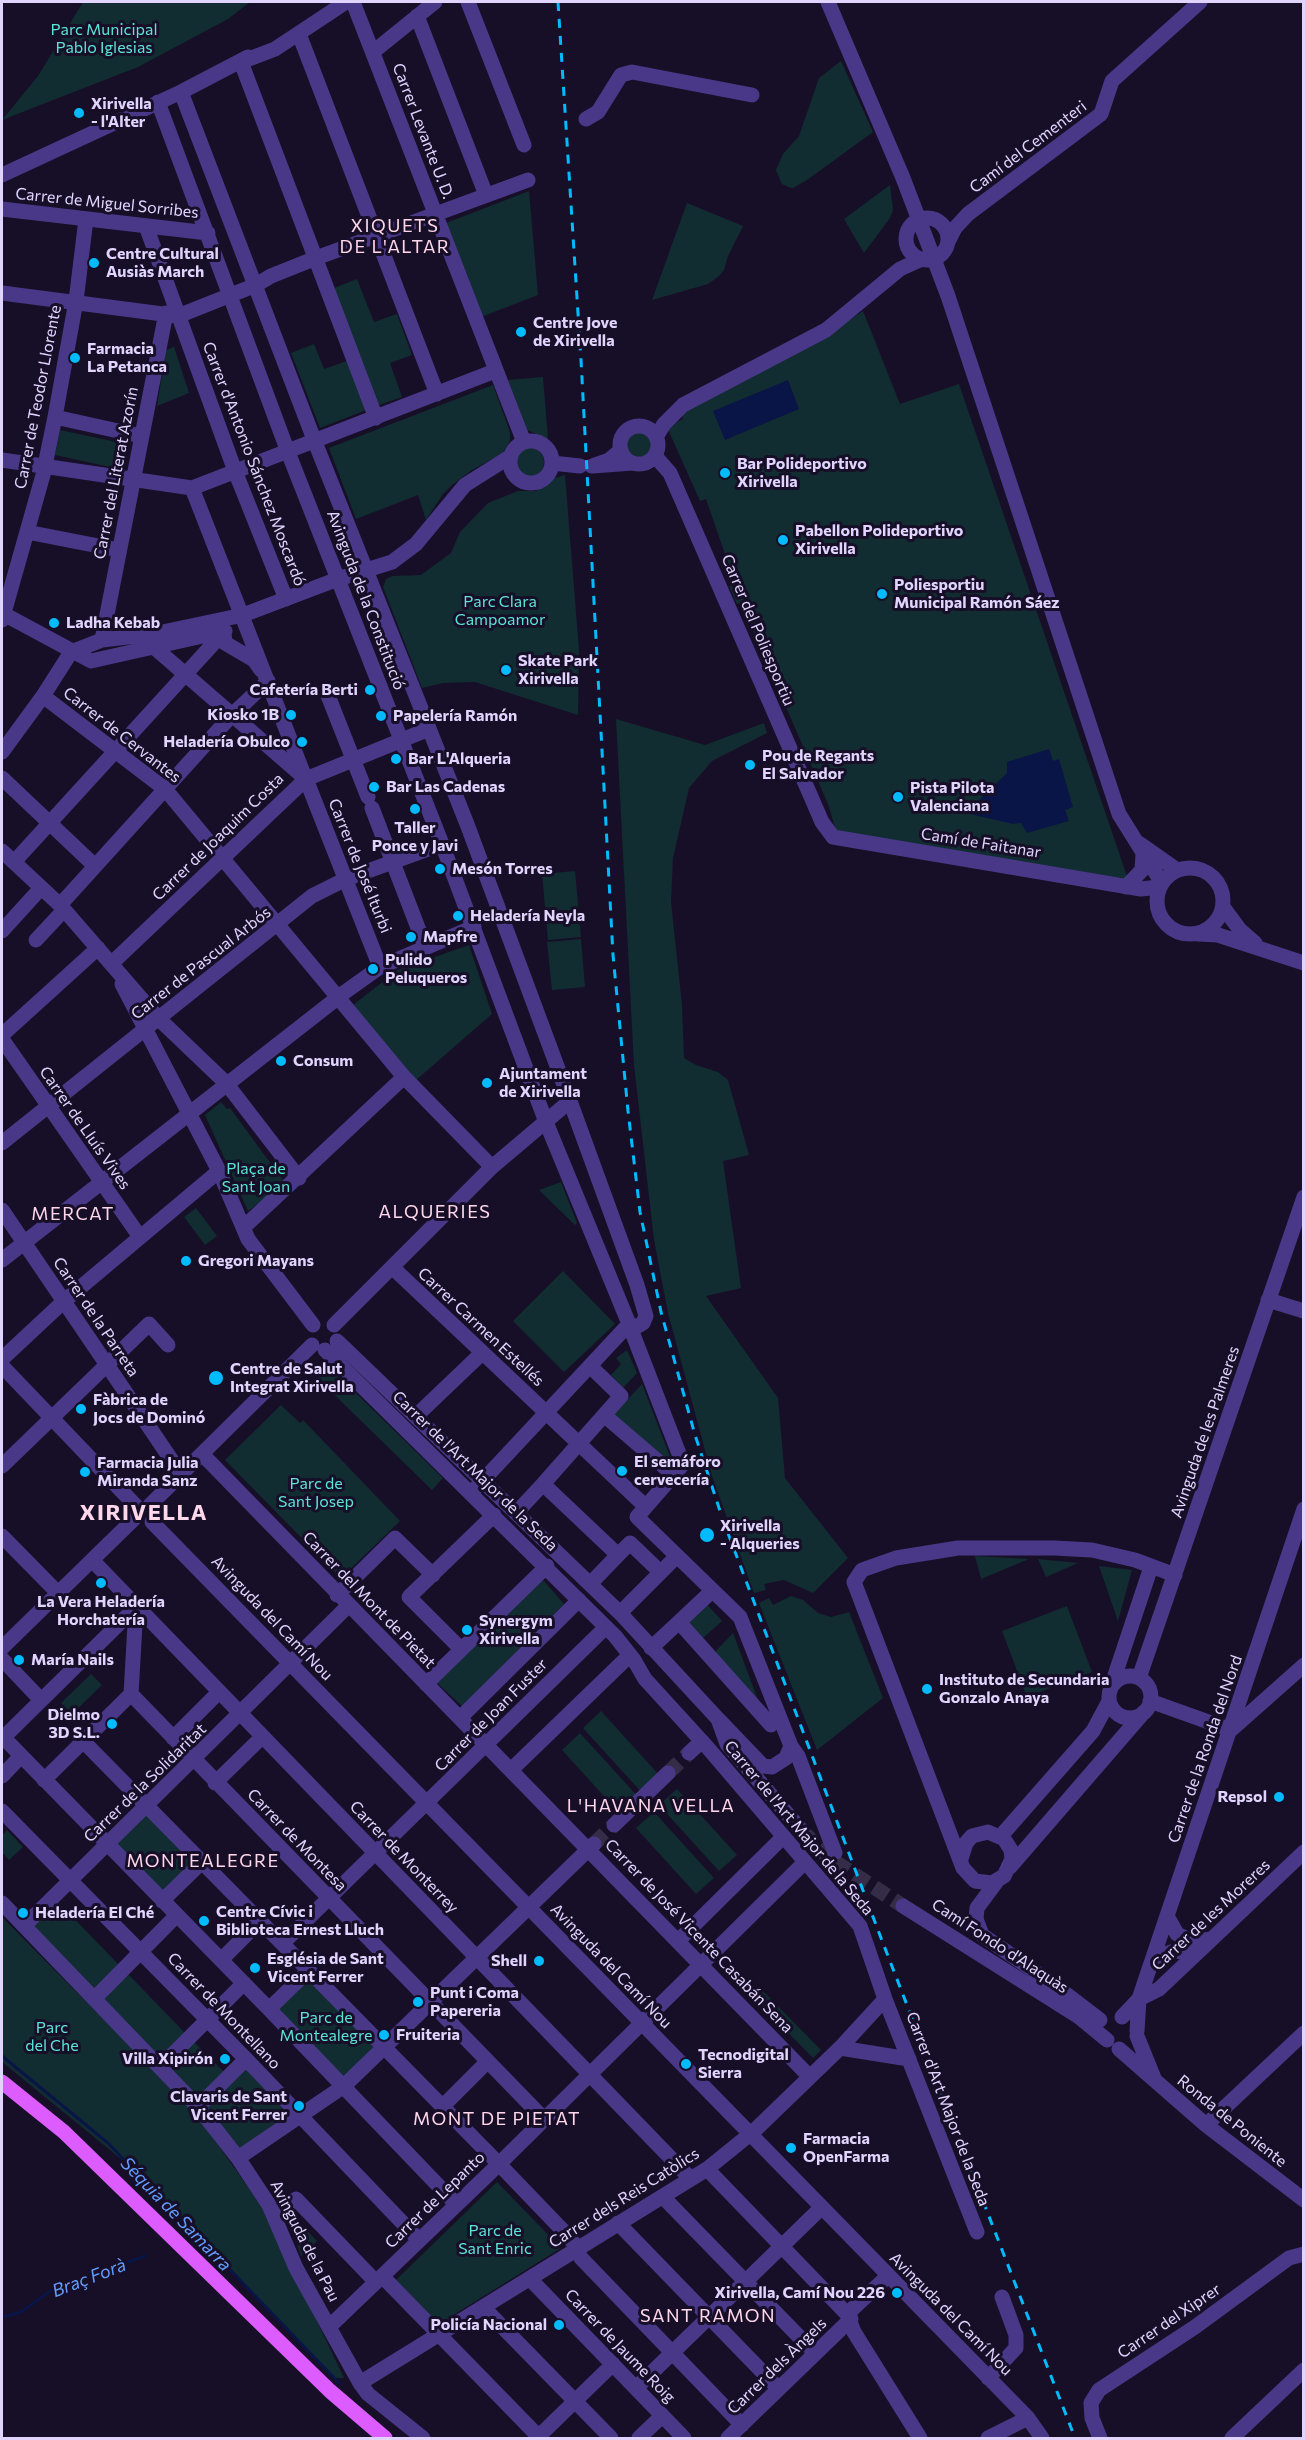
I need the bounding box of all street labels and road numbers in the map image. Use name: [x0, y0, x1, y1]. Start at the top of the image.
street label: Carrer Levante U. D.: [388, 60, 458, 202]
street label: Camí del Cementeri: [966, 97, 1090, 197]
street label: Carrer de Miguel Sorribes: [14, 184, 200, 222]
street label: Carrer de Teodor Llorente: [11, 303, 65, 491]
street label: Carrer d'Antonio Sánchez Moscardó: [198, 339, 310, 589]
street label: Carrer del Literat Azorín: [90, 385, 142, 561]
street label: Avinguda de la Constitució: [323, 507, 409, 693]
street label: Carrer del Poliesportiu: [717, 551, 799, 709]
street label: Carrer de Cervantes: [59, 683, 185, 787]
street label: Carrer de Joaquim Costa: [148, 769, 288, 905]
street label: Carrer de José Iturbi: [324, 796, 396, 936]
street label: Camí de Faitanar: [920, 824, 1042, 862]
street label: Carrer de Pascual Arbós: [127, 902, 275, 1024]
street label: Carrer de Lluís Vives: [35, 1063, 135, 1193]
street label: Carrer de la Parreta: [49, 1254, 143, 1380]
street label: Carrer Carmen Estellés: [414, 1264, 548, 1390]
street label: Avinguda de les Palmeres: [1167, 1344, 1243, 1520]
street label: Carrer de l'Art Major de la Seda: [388, 1387, 562, 1555]
street label: Carrer del Mont de Pietat: [299, 1528, 439, 1672]
street label: Avinguda del Camí Nou: [207, 1552, 337, 1684]
street label: Carrer de la Ronda del Nord: [1164, 1653, 1246, 1845]
street label: Carrer de Joan Fuster: [431, 1655, 551, 1775]
street label: Carrer de la Solidaritat: [80, 1720, 210, 1846]
street label: Carrer de l'Art Major de la Seda: [720, 1737, 878, 1919]
street label: Carrer de Montesa: [243, 1785, 351, 1895]
street label: Carrer de Monterrey: [346, 1797, 462, 1917]
street label: Carrer de José Vicente Casabán Sena: [601, 1835, 797, 2037]
street label: Carrer de les Moreres: [1148, 1855, 1274, 1975]
street label: Camí Fondo d'Alaquàs: [928, 1895, 1072, 1997]
street label: Avinguda del Camí Nou: [546, 1900, 676, 2032]
street label: Carrer de Montellano: [163, 1949, 285, 2073]
street label: Carrer d'Art Major de la Seda: [902, 2009, 994, 2209]
street label: Ronda de Poniente: [1173, 2071, 1291, 2171]
street label: Carrer dels Reis Catòlics: [545, 2144, 703, 2252]
street label: Carrer de Lepanto: [381, 2148, 489, 2252]
street label: Avinguda de la Pau: [266, 2177, 344, 2305]
street label: Avinguda del Camí Nou: [886, 2249, 1016, 2379]
street label: Carrer del Xiprer: [1114, 2280, 1224, 2362]
street label: Carrer de Jaume Roig: [561, 2285, 679, 2407]
street label: Carrer dels Àngels: [723, 2314, 831, 2418]

